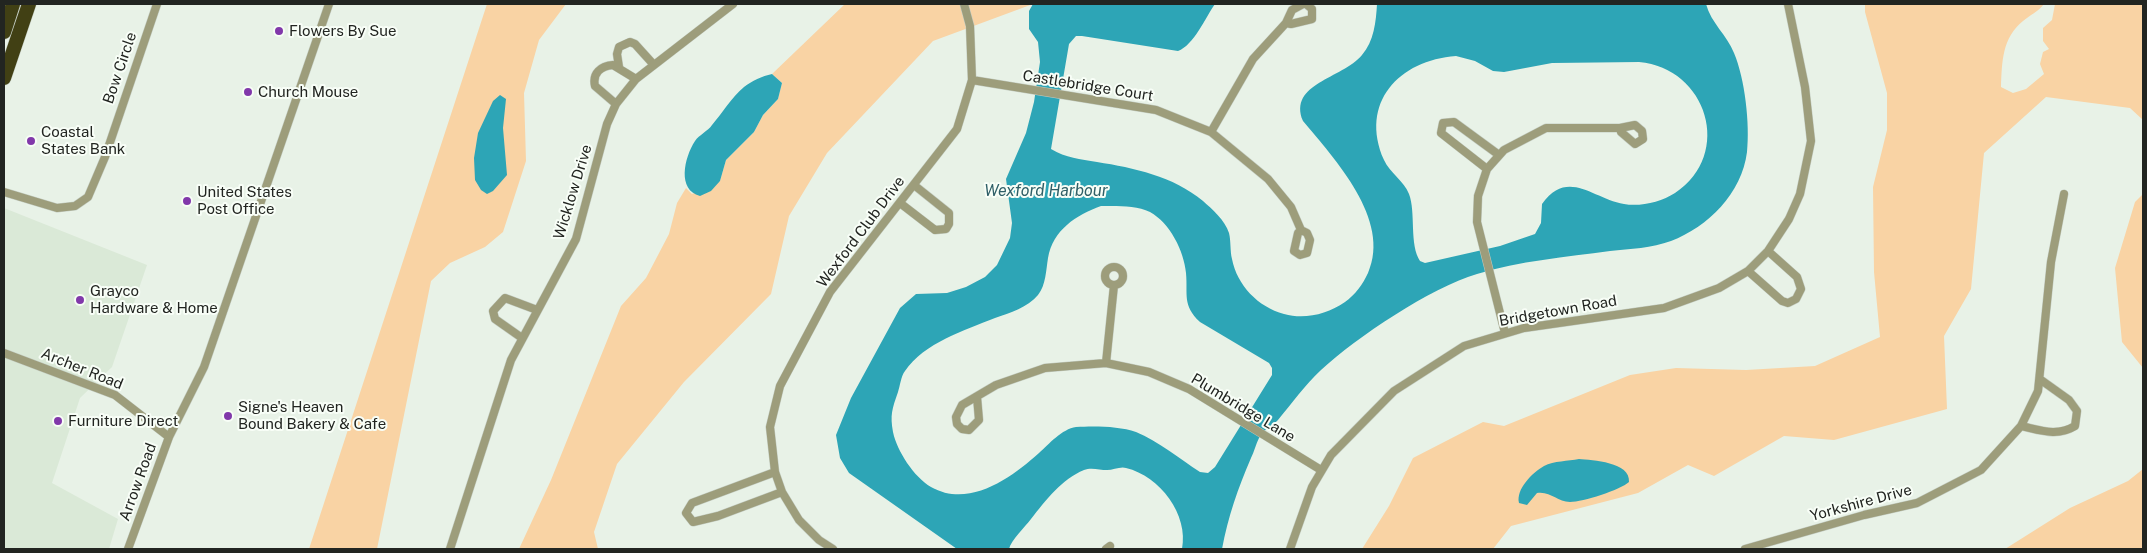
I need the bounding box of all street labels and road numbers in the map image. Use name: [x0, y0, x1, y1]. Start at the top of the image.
street label: Bow Circle: [99, 30, 141, 106]
street label: Castlebridge Court: [1021, 67, 1155, 105]
street label: Wicklow Drive: [550, 142, 596, 242]
street label: Wexford Club Drive: [813, 173, 909, 291]
street label: Bridgetown Road: [1498, 292, 1618, 330]
street label: Archer Road: [38, 344, 126, 394]
street label: Plumbridge Lane: [1188, 370, 1298, 446]
street label: Arrow Road: [116, 441, 160, 523]
street label: Yorkshire Drive: [1808, 481, 1914, 525]

